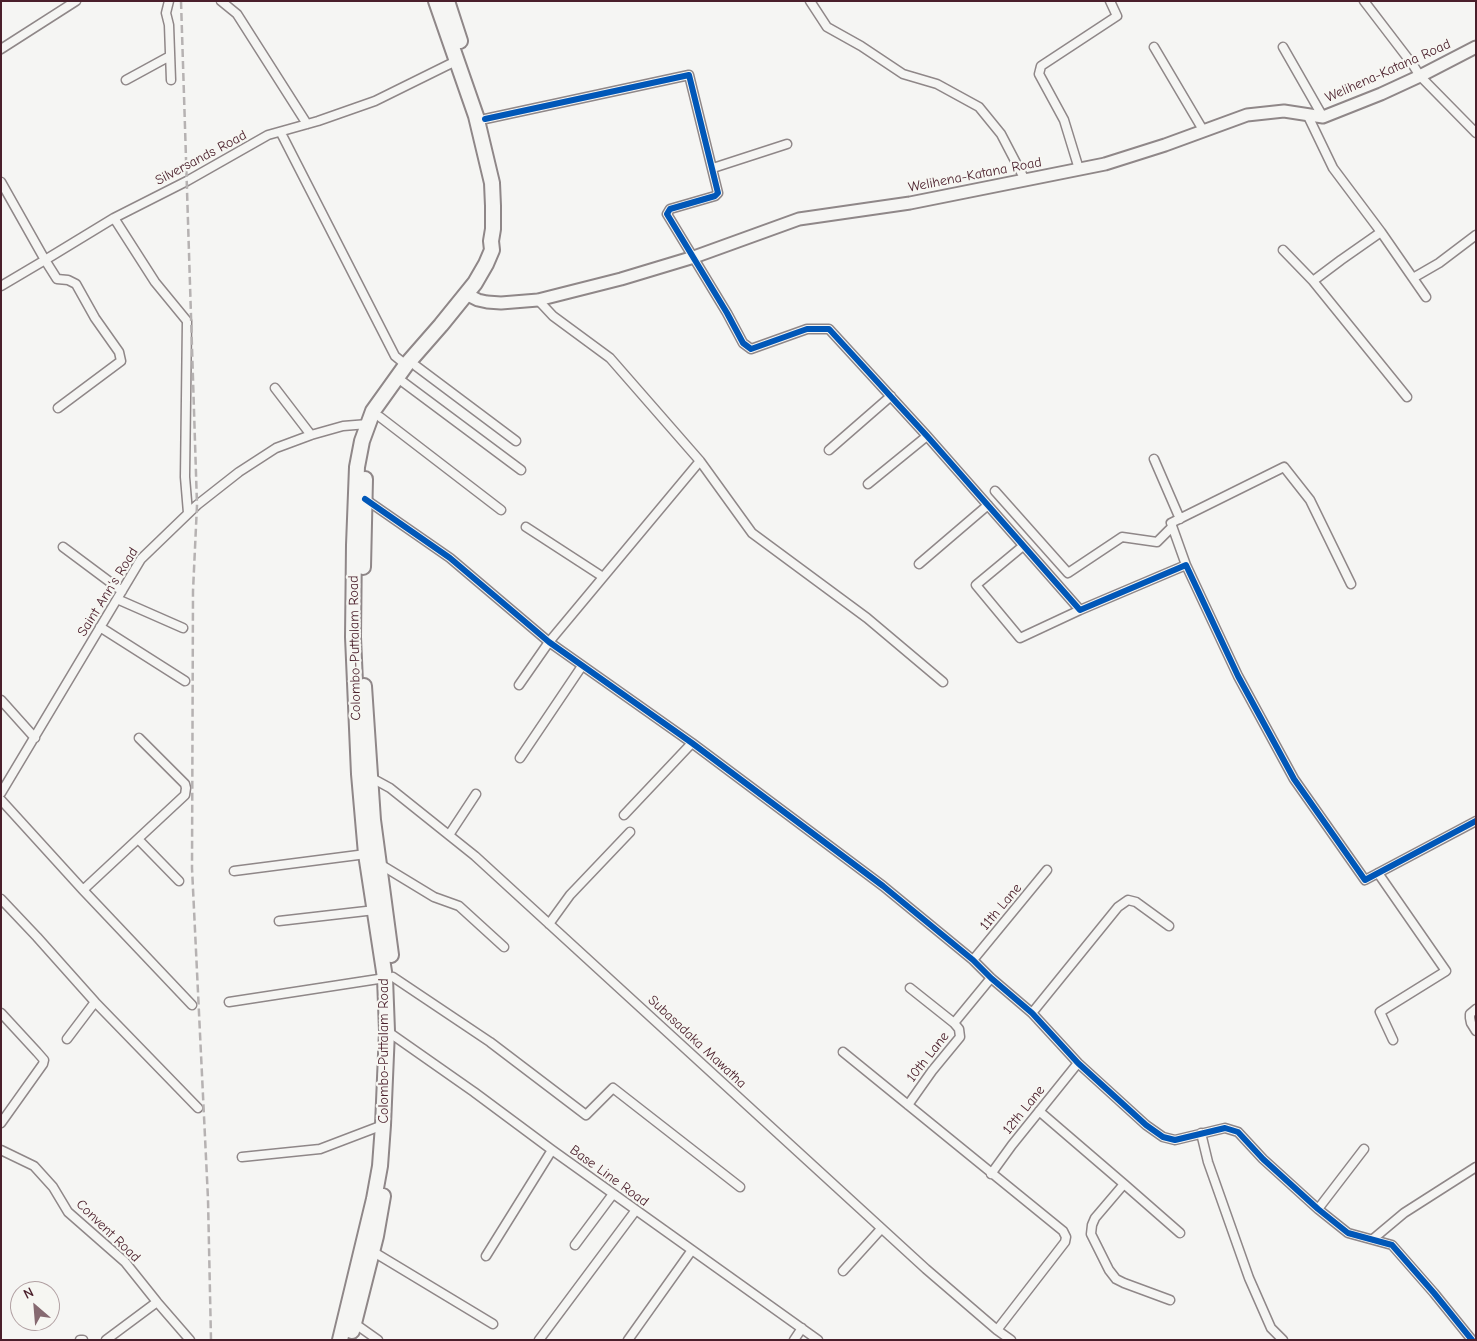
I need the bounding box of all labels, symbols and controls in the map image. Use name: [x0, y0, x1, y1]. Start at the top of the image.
street label: Welihena-Katana Road: [1323, 36, 1453, 106]
street label: Silversands Road: [152, 127, 250, 189]
street label: Welihena-Katana Road: [907, 154, 1043, 196]
street label: Saint Ann's Road: [74, 544, 142, 640]
street label: Colombo-Puttalam Road: [345, 575, 365, 721]
street label: 11th Lane: [977, 880, 1025, 934]
street label: Colombo-Puttalam Road: [376, 978, 392, 1124]
street label: Subasadaka Mawatha: [644, 992, 750, 1092]
street label: 10th Lane: [903, 1029, 953, 1085]
street label: 12th Lane: [999, 1082, 1049, 1138]
street label: Base Line Road: [566, 1142, 652, 1210]
street label: Convent Road: [72, 1196, 144, 1266]
north arrow: [10, 1281, 60, 1331]
text: N: [20, 1283, 36, 1303]

